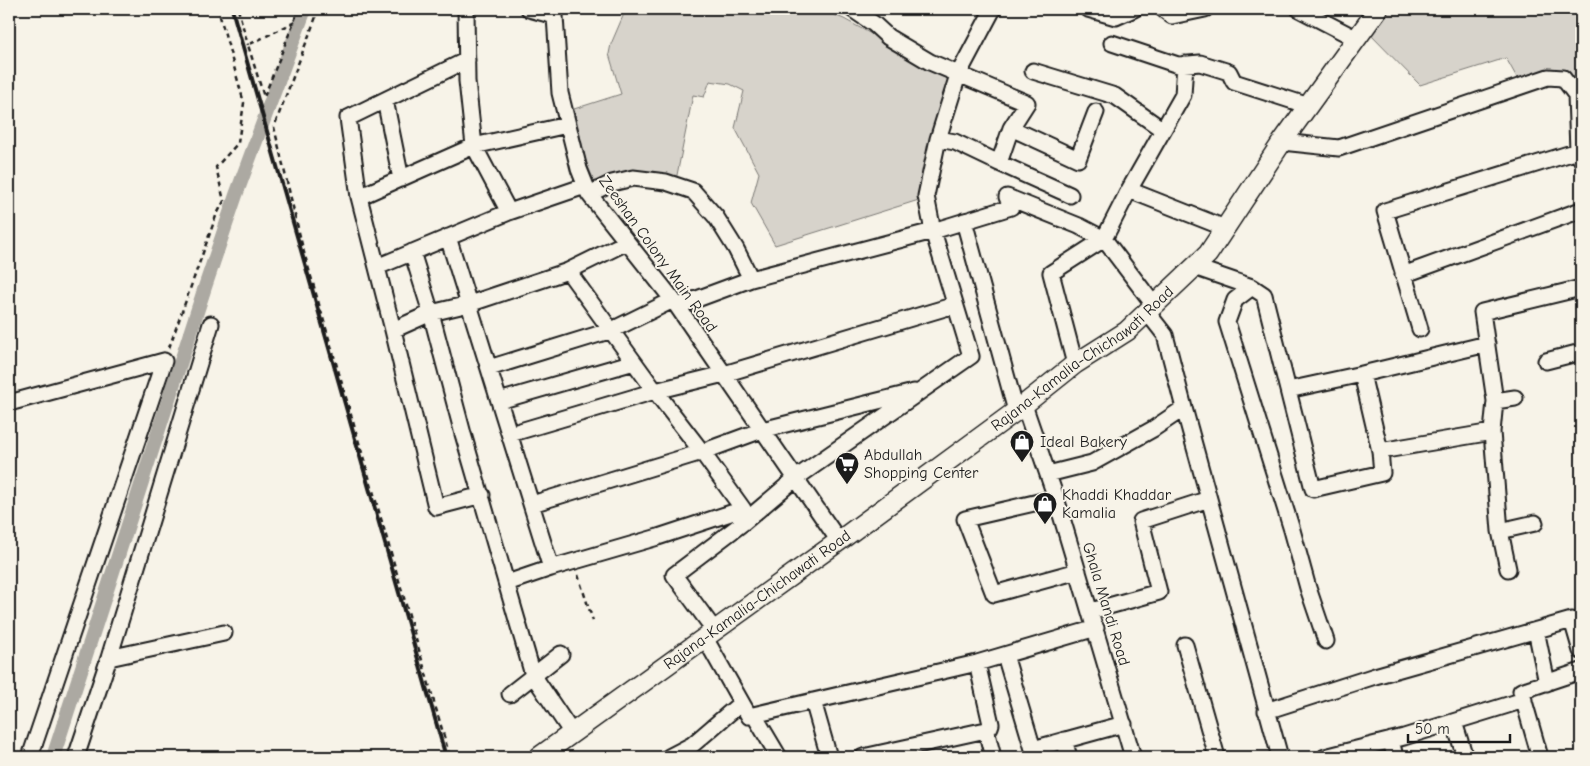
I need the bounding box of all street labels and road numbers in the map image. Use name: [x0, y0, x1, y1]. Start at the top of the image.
street label: Zeeshan Colony Main Road: [595, 172, 721, 336]
street label: Rajana-Kamalia-Chichawati Road: [988, 283, 1177, 435]
street label: Rajana-Kamalia-Chichawati Road: [660, 526, 854, 673]
street label: Ghala Mandi Road: [1079, 540, 1133, 668]

